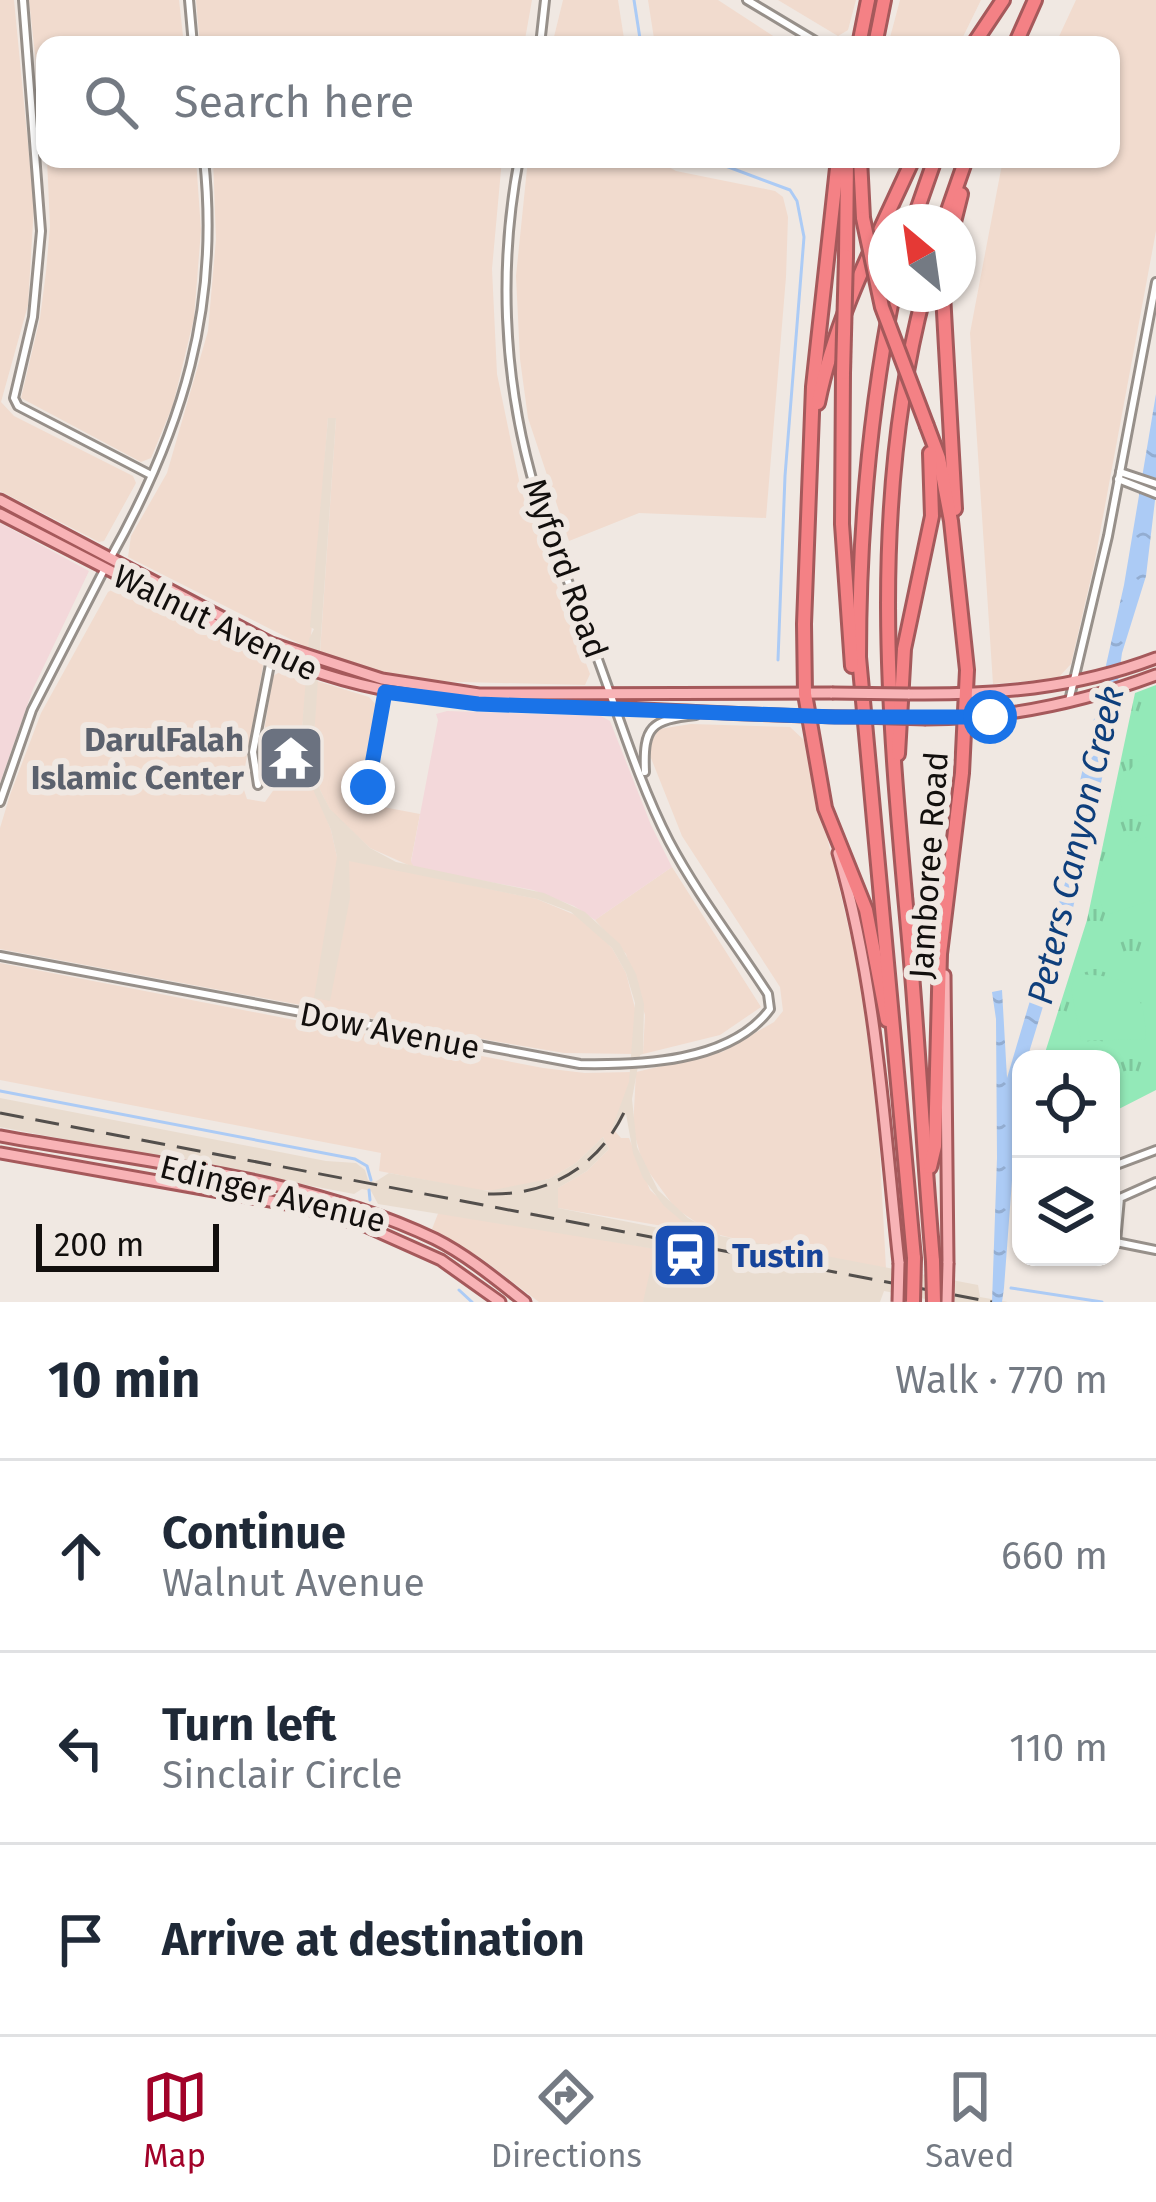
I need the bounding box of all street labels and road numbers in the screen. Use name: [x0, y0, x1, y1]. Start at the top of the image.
street label: Myford Road: [514, 473, 616, 664]
street label: Walnut Avenue: [107, 556, 324, 690]
street label: Jamboree Road: [901, 750, 957, 980]
street label: Dow Avenue: [296, 994, 483, 1068]
street label: Edinger Avenue: [156, 1147, 390, 1241]

